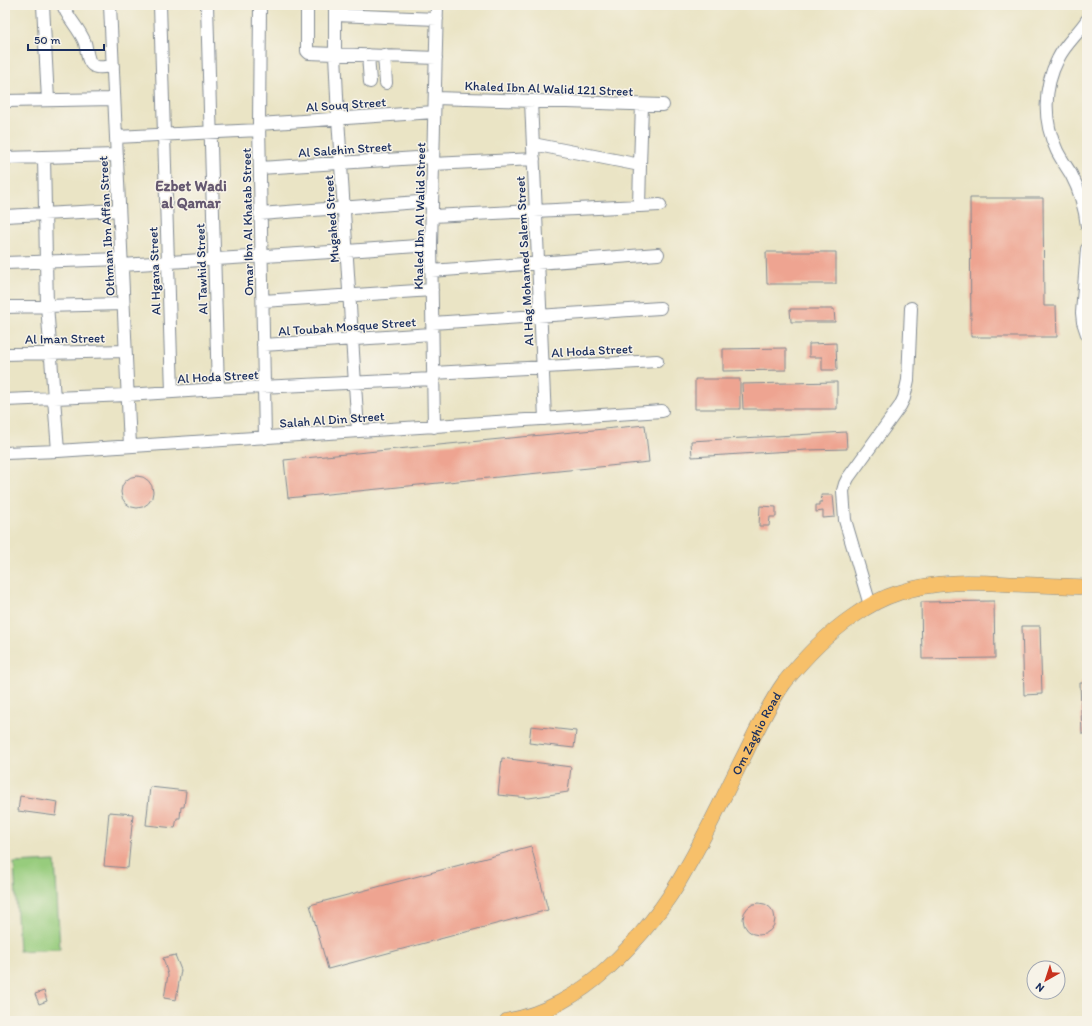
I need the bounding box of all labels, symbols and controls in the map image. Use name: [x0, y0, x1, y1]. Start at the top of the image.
scale bar: [28, 26, 104, 52]
text: 50 m: [34, 33, 60, 47]
street label: Khaled Ibn Al Walid 121 Street: [464, 78, 634, 99]
street label: Al Souq Street: [305, 94, 387, 115]
street label: Al Salehin Street: [298, 139, 393, 160]
street label: Khaled Ibn Al Walid Street: [411, 142, 428, 290]
street label: Omar Ibn Al Khatab Street: [239, 148, 256, 296]
street label: Othman Ibn Affan Street: [95, 155, 118, 296]
street label: Mugahed Street: [321, 175, 342, 263]
street label: Al Hag Mohamed Salem Street: [513, 176, 536, 346]
district label: Ezbet Wadi al Qamar: [155, 177, 227, 212]
street label: Al Tawhid Street: [192, 223, 211, 315]
street label: Al Hgana Street: [145, 226, 164, 315]
street label: Al Toubah Mosque Street: [278, 314, 417, 339]
street label: Al Iman Street: [25, 330, 105, 347]
street label: Al Hoda Street: [551, 341, 633, 360]
street label: Al Hoda Street: [177, 367, 259, 386]
street label: Salah Al Din Street: [279, 408, 385, 431]
street label: Om Zaghio Road: [729, 689, 784, 778]
north arrow: [1026, 960, 1066, 1000]
text: N: [1033, 980, 1047, 995]

